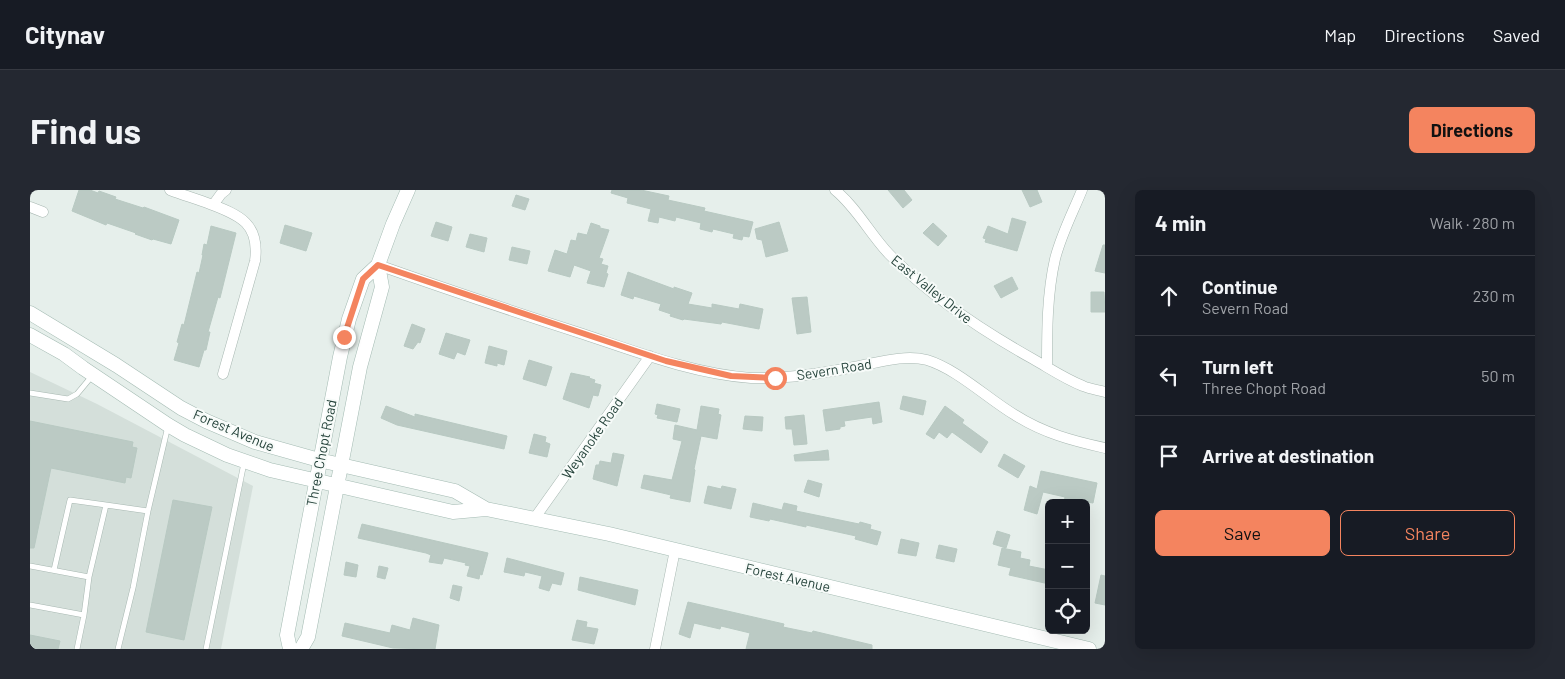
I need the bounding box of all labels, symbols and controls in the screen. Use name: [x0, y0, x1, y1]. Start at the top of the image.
text: Citynav: [25, 20, 105, 49]
text: Map: [1324, 24, 1356, 46]
text: Directions: [1384, 24, 1465, 46]
text: Saved: [1493, 24, 1540, 46]
button: Directions: [1409, 107, 1535, 153]
text: Find us: [30, 109, 141, 151]
text: 4 min: [1155, 210, 1206, 235]
text: Walk · 280 m: [1430, 213, 1515, 232]
street label: East Valley Drive: [888, 251, 976, 327]
text: Continue: [1202, 275, 1278, 298]
icon: ahead: [1155, 282, 1183, 310]
text: 230 m: [1473, 286, 1515, 305]
text: Severn Road: [1202, 298, 1289, 317]
route end: [333, 326, 356, 349]
street label: Severn Road: [795, 355, 873, 383]
text: Turn left: [1202, 355, 1273, 378]
icon: left: [1155, 362, 1183, 390]
text: 50 m: [1481, 366, 1515, 385]
route start: [764, 367, 787, 390]
text: Three Chopt Road: [1202, 378, 1326, 397]
street label: Weyanoke Road: [558, 394, 626, 482]
street label: Three Chopt Road: [302, 398, 340, 508]
street label: Forest Avenue: [191, 405, 277, 455]
icon: arrive: [1155, 442, 1183, 470]
text: Arrive at destination: [1202, 444, 1374, 467]
map controls: [1045, 499, 1090, 634]
button: +: [1045, 499, 1090, 544]
button: Save: [1155, 510, 1330, 556]
button: Share: [1340, 510, 1515, 556]
button: −: [1045, 544, 1090, 589]
street label: Forest Avenue: [744, 559, 832, 595]
button: locate: [1045, 589, 1090, 634]

